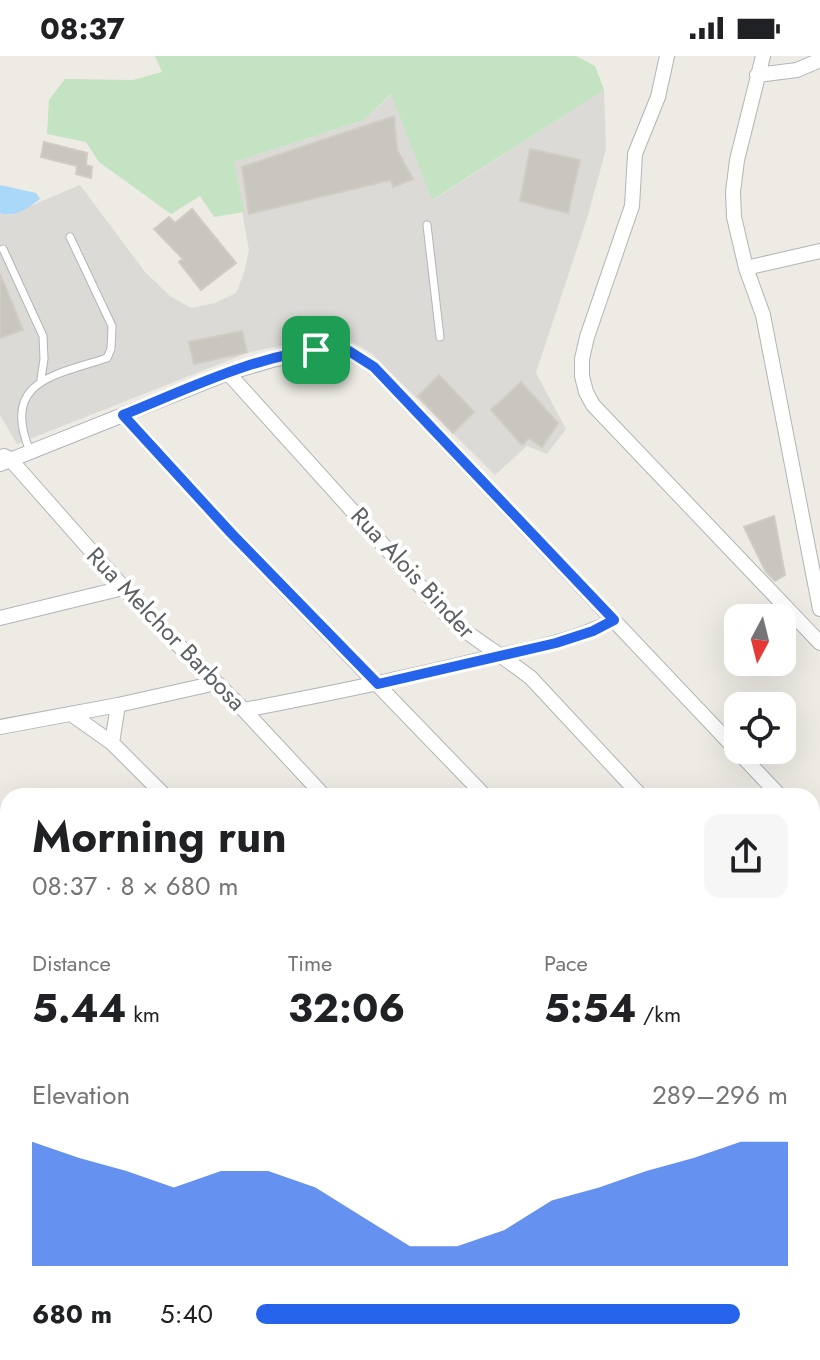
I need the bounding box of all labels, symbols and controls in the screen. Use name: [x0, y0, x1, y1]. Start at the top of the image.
text: 08:37: [40, 7, 125, 50]
pin: [282, 316, 350, 384]
icon: arrive: [294, 328, 338, 372]
street label: Rua Alois Binder: [343, 499, 484, 647]
street label: Rua Melchor Barbosa: [79, 539, 254, 718]
north arrow: [724, 604, 796, 676]
map controls: [724, 604, 796, 764]
button: locate: [724, 692, 796, 764]
text: Morning run: [32, 805, 287, 869]
button: share: [704, 814, 788, 898]
text: 08:37 · 8 × 680 m: [32, 867, 239, 905]
text: Distance: [32, 947, 111, 979]
text: Time: [288, 947, 332, 979]
text: Pace: [544, 947, 588, 979]
text: 5.44: [32, 979, 127, 1037]
text: 32:06: [288, 979, 405, 1037]
text: 5:54: [544, 979, 636, 1037]
text: km: [127, 998, 160, 1030]
text: /km: [636, 998, 681, 1030]
text: Elevation: [32, 1076, 130, 1114]
text: 289–296 m: [652, 1076, 788, 1114]
text: 680 m: [32, 1295, 112, 1333]
text: 5:40: [160, 1295, 213, 1333]

